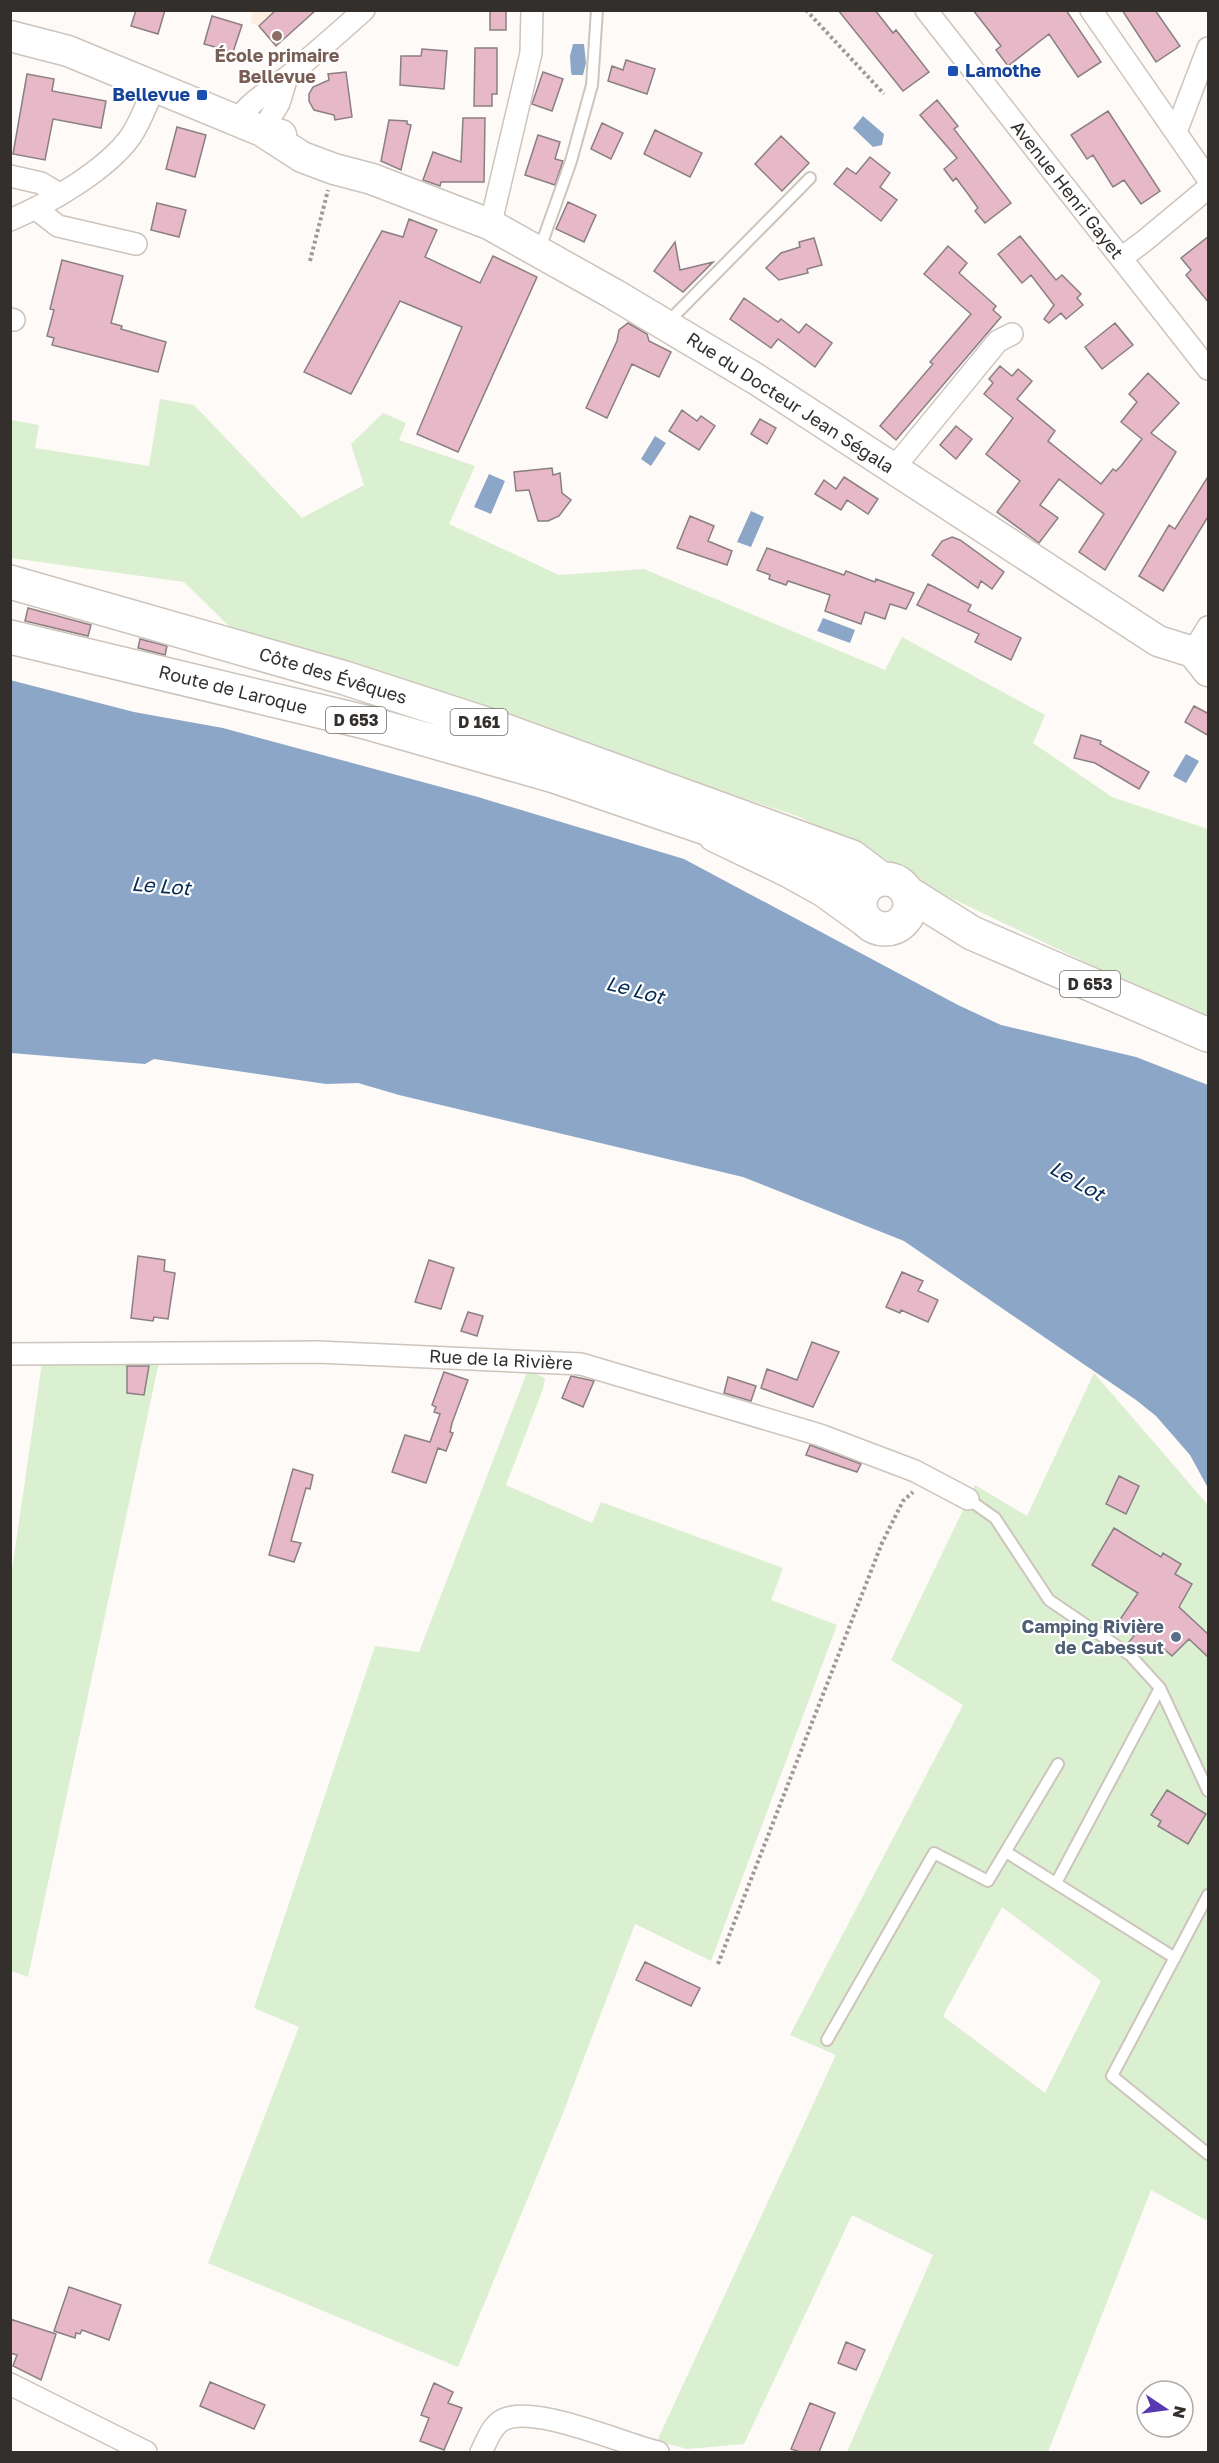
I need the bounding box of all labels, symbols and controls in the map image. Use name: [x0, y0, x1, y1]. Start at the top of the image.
marker: École primaire Bellevue: [270, 29, 284, 43]
place label: École primaire Bellevue: [215, 44, 340, 87]
place label: Lamothe: [965, 59, 1041, 81]
marker: Lamothe: [946, 64, 960, 78]
place label: Bellevue: [112, 83, 190, 105]
marker: Bellevue: [195, 88, 209, 102]
street label: Avenue Henri Gayet: [1007, 116, 1129, 263]
street label: Rue du Docteur Jean Ségala: [683, 327, 898, 477]
street label: Côte des Évêques: [257, 642, 410, 708]
street label: Route de Laroque: [157, 660, 310, 718]
road number: D 653: [326, 707, 386, 733]
road number: D 161: [450, 709, 508, 735]
water label: Le Lot: [131, 870, 194, 900]
water label: Le Lot: [604, 970, 669, 1009]
road number: D 653: [1060, 971, 1120, 997]
water label: Le Lot: [1046, 1155, 1111, 1206]
street label: Rue de la Rivière: [429, 1344, 573, 1374]
place label: Camping Rivière de Cabessut: [1021, 1615, 1164, 1658]
marker: Camping Rivière de Cabessut: [1169, 1630, 1183, 1644]
north arrow: [1135, 2379, 1195, 2439]
text: N: [1169, 2404, 1191, 2421]

